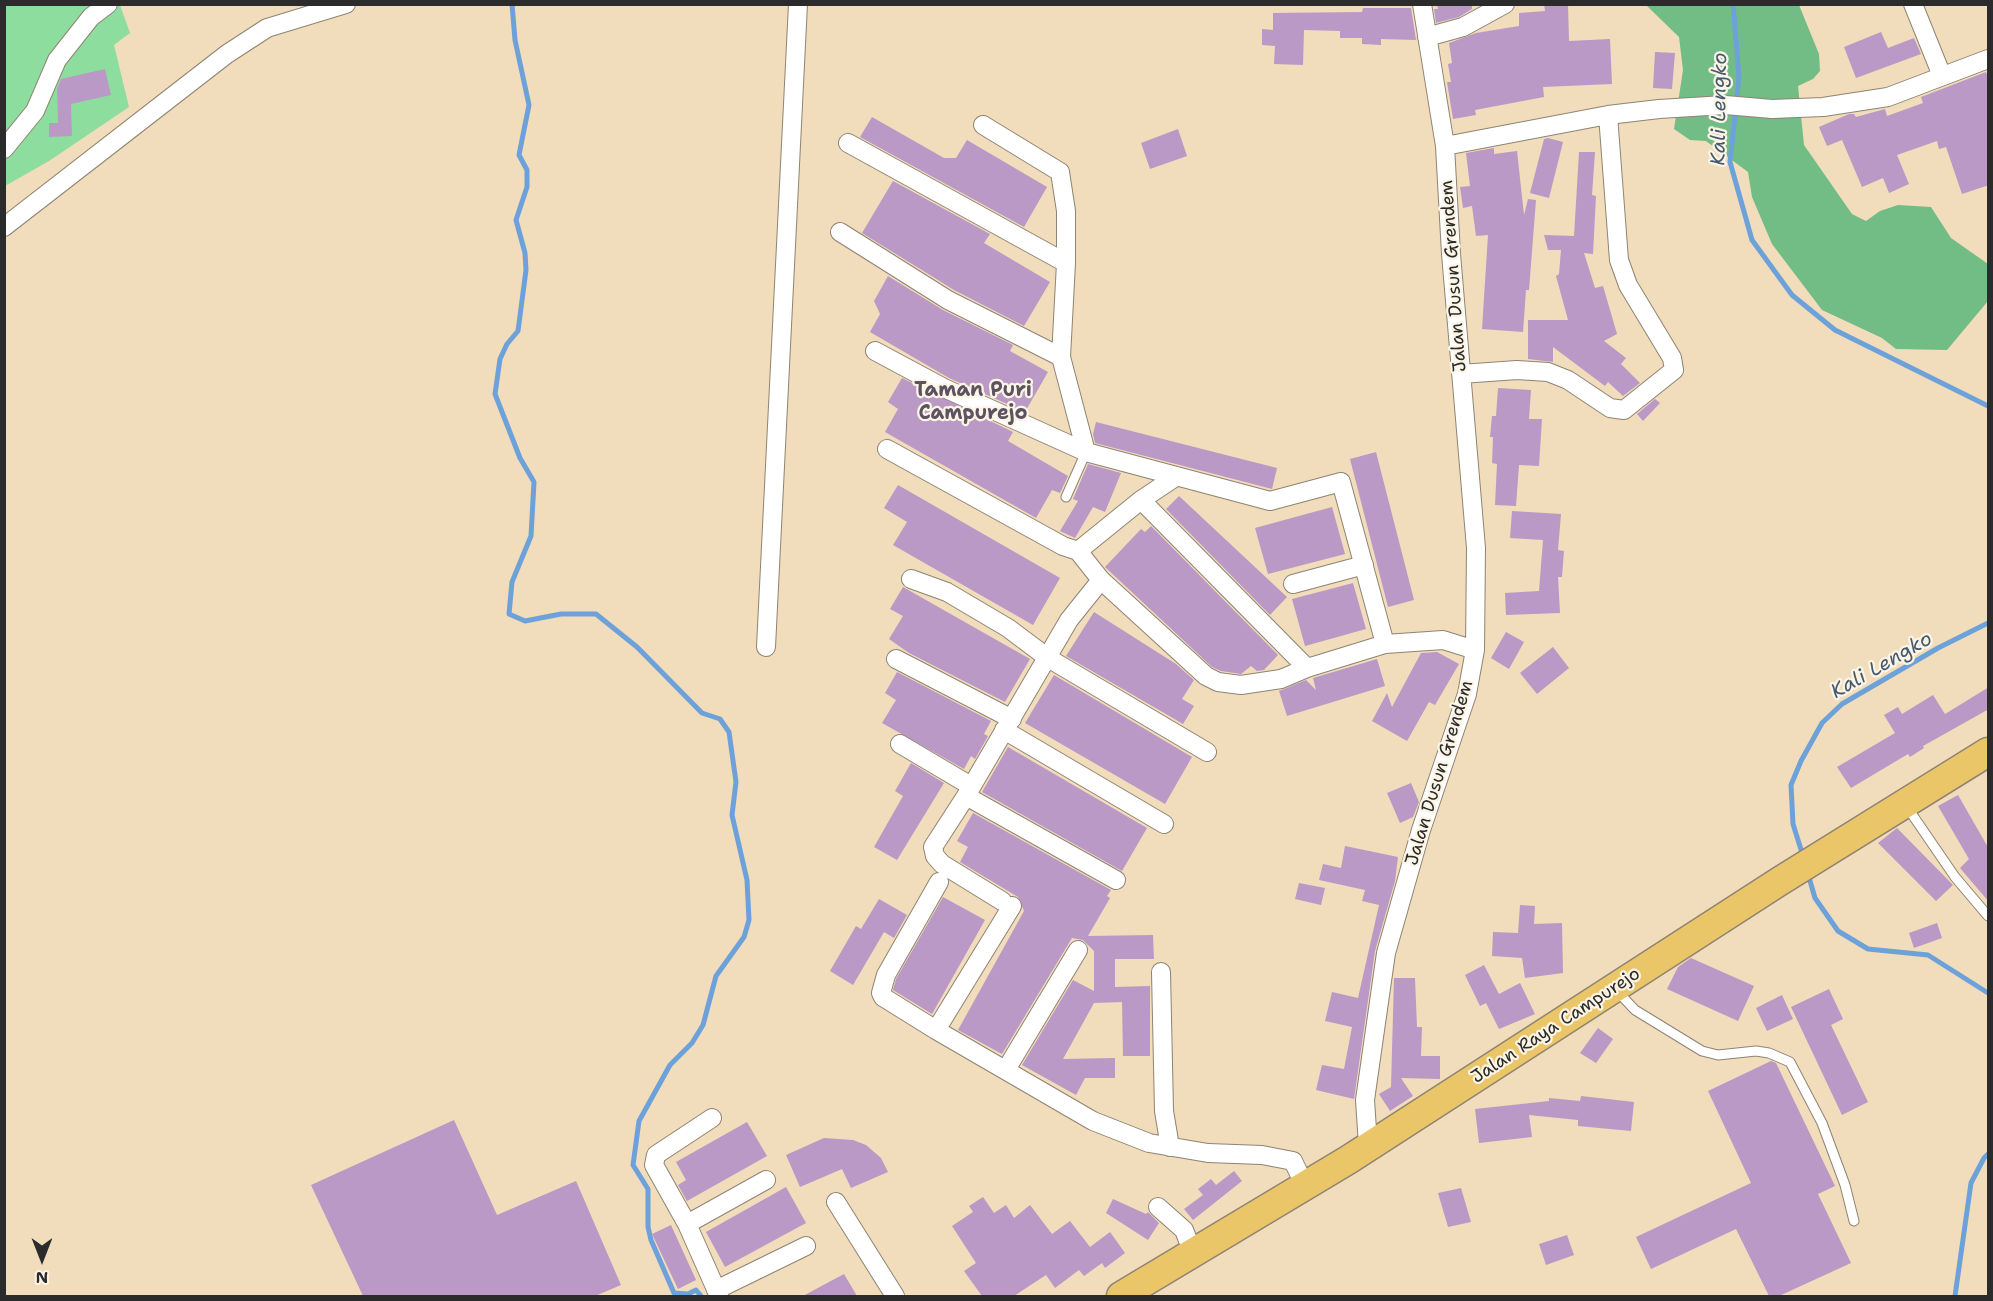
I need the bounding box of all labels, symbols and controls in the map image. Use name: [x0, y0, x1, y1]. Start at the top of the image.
water label: Kali Lengko: [1707, 52, 1733, 166]
street label: Jalan Dusun Grendem: [1437, 179, 1471, 373]
district label: Taman Puri Campurejo: [914, 379, 1032, 426]
water label: Kali Lengko: [1827, 627, 1937, 705]
street label: Jalan Dusun Grendem: [1402, 678, 1478, 868]
street label: Jalan Raya Campurejo: [1468, 963, 1644, 1089]
north arrow: [12, 1229, 72, 1289]
text: N: [36, 1267, 48, 1288]

